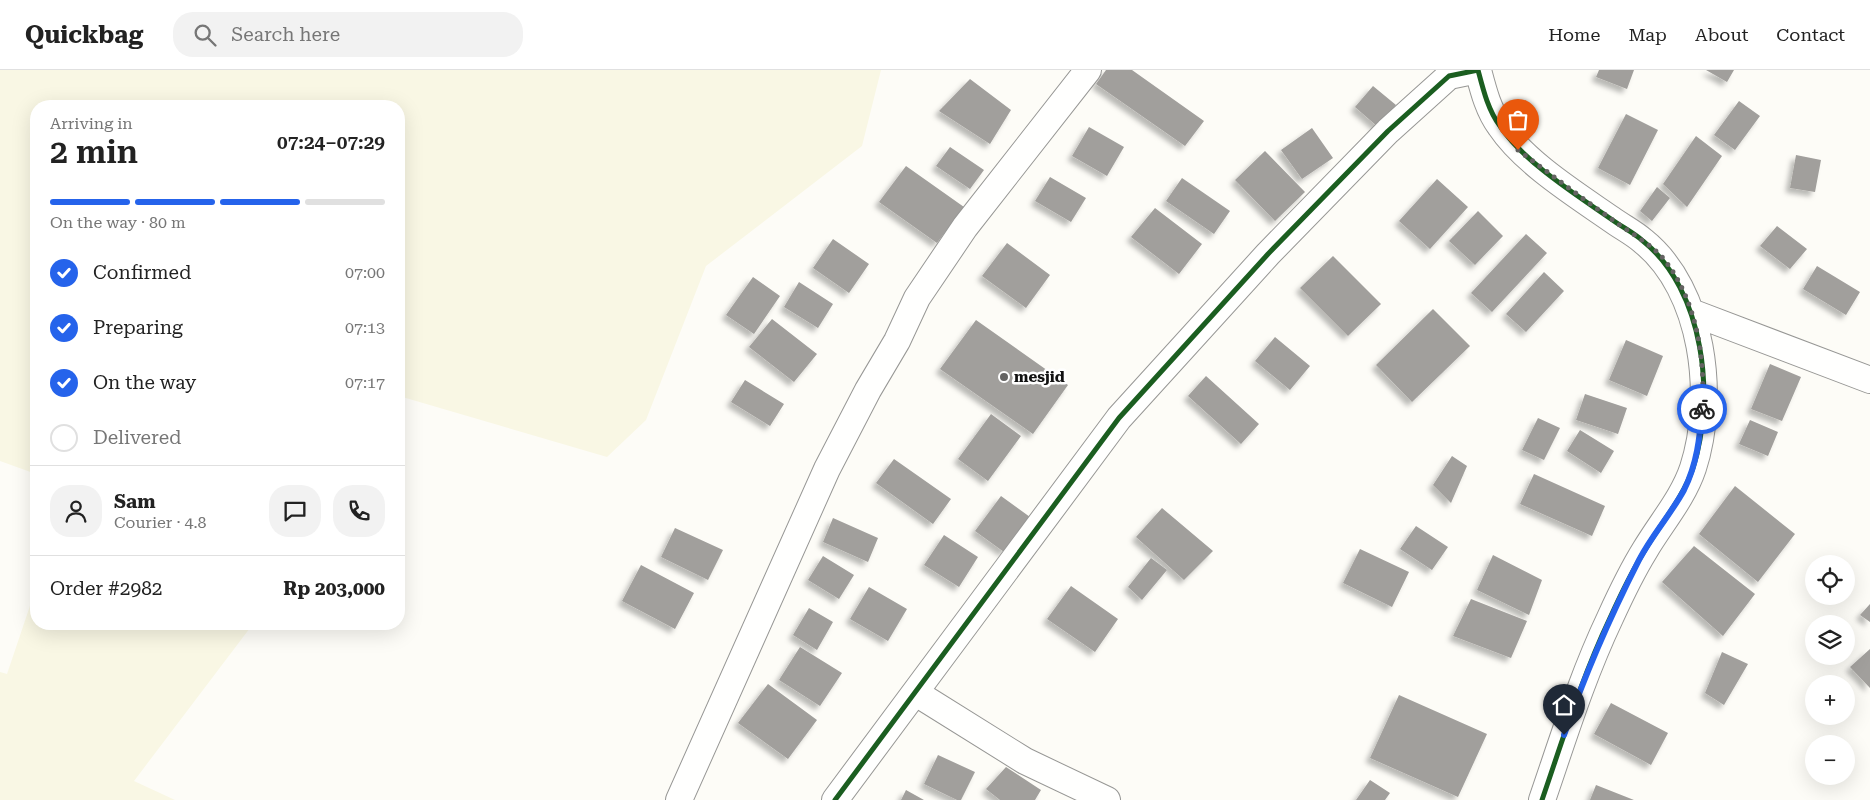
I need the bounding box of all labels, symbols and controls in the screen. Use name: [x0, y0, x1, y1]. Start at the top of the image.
search box: [173, 12, 523, 57]
text: Quickbag: [25, 21, 143, 49]
icon: search: [191, 21, 219, 49]
text: Search here: [231, 23, 340, 46]
text: Home: [1548, 24, 1600, 45]
text: Map: [1628, 24, 1667, 45]
text: About: [1695, 24, 1748, 45]
text: Contact: [1776, 24, 1845, 45]
pin: [1497, 99, 1539, 150]
icon: bag: [1504, 106, 1532, 134]
text: Arriving in: [50, 114, 133, 133]
text: 07:24–07:29: [277, 131, 385, 154]
text: 2 min: [50, 133, 138, 171]
text: On the way · 80 m: [50, 213, 186, 232]
icon: check: [50, 259, 78, 287]
text: Confirmed: [93, 261, 191, 284]
text: 07:00: [345, 263, 385, 282]
icon: check: [50, 314, 78, 342]
text: Preparing: [93, 316, 183, 339]
text: 07:13: [345, 318, 385, 337]
place label: mesjid: [1014, 368, 1065, 386]
icon: check: [50, 369, 78, 397]
text: On the way: [93, 371, 196, 394]
marker: mesjid: [998, 371, 1010, 383]
text: 07:17: [345, 373, 385, 392]
courier: [1677, 384, 1727, 434]
icon: bike: [1688, 395, 1716, 423]
text: Delivered: [93, 426, 181, 449]
button: person: [50, 485, 102, 537]
button: chat: [269, 485, 321, 537]
button: phone: [333, 485, 385, 537]
text: Sam: [114, 490, 156, 513]
text: Courier · 4.8: [114, 513, 207, 532]
map controls: [1805, 555, 1855, 785]
button: locate: [1805, 555, 1855, 605]
text: Order #2982: [50, 577, 162, 600]
text: Rp 203,000: [283, 577, 385, 600]
button: layers: [1805, 615, 1855, 665]
button: +: [1805, 675, 1855, 725]
pin: [1543, 684, 1585, 735]
icon: home: [1550, 691, 1578, 719]
button: −: [1805, 735, 1855, 785]

